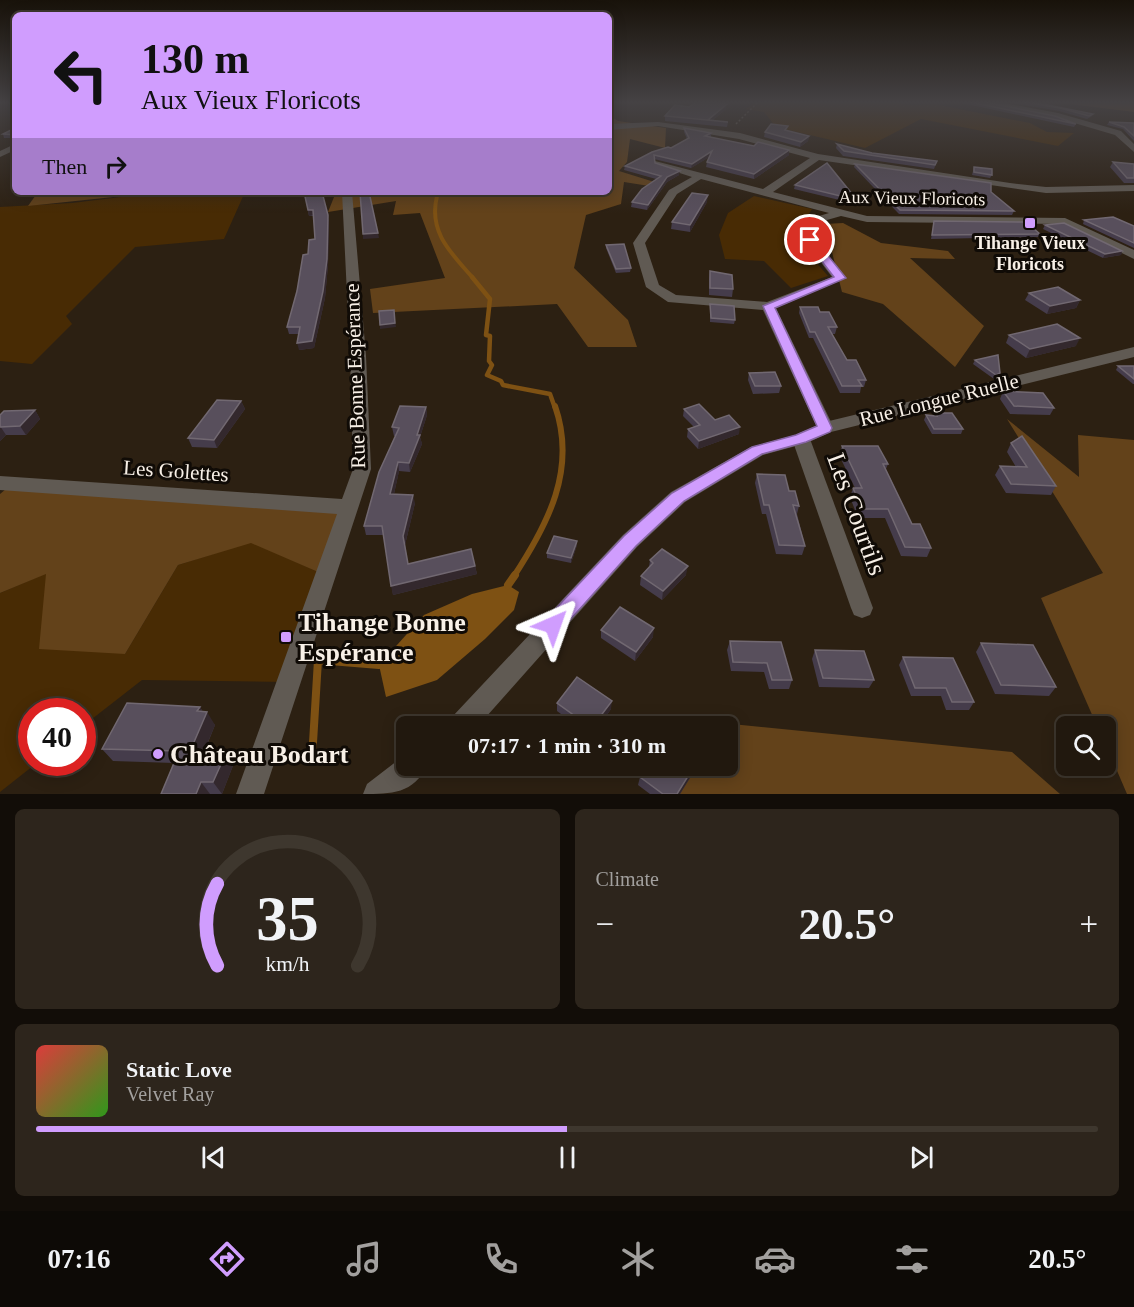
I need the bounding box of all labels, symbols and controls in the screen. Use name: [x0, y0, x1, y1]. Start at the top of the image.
icon: left: [42, 36, 120, 114]
text: 130 m: [141, 36, 250, 82]
text: Aux Vieux Floricots: [141, 85, 361, 115]
icon: right: [99, 150, 132, 183]
text: Then: [42, 154, 87, 179]
street label: Aux Vieux Floricots: [839, 187, 985, 209]
pin: [784, 214, 835, 265]
marker: Tihange Vieux Floricots: [1023, 216, 1037, 230]
icon: arrive: [793, 223, 826, 256]
place label: Tihange Vieux Floricots: [974, 233, 1086, 274]
street label: Rue Bonne Espérance: [340, 283, 370, 469]
street label: Rue Longue Ruelle: [857, 369, 1021, 431]
street label: Les Courtils: [821, 449, 892, 579]
street label: Les Golettes: [123, 455, 229, 487]
position arrow: [521, 593, 585, 657]
place label: Tihange Bonne Espérance: [298, 608, 466, 667]
marker: Tihange Bonne Espérance: [279, 630, 293, 644]
speed limit sign: 40: [18, 698, 96, 776]
map controls: [1056, 716, 1116, 776]
button: search: [1056, 716, 1116, 776]
text: 07:17 · 1 min · 310 m: [468, 733, 666, 758]
place label: Château Bodart: [170, 740, 349, 769]
marker: Château Bodart: [151, 747, 165, 761]
text: Climate: [596, 868, 659, 890]
text: 35: [256, 884, 318, 953]
text: 20.5°: [798, 899, 895, 949]
text: −: [596, 906, 614, 942]
text: +: [1079, 906, 1098, 942]
text: km/h: [265, 952, 310, 976]
text: Static Love: [126, 1057, 232, 1082]
text: Velvet Ray: [126, 1083, 214, 1105]
icon: previous: [197, 1141, 230, 1174]
icon: pause: [551, 1141, 584, 1174]
icon: next: [905, 1141, 938, 1174]
icon: directions: [206, 1238, 248, 1280]
icon: music: [343, 1238, 385, 1280]
icon: phone: [480, 1238, 522, 1280]
icon: climate: [617, 1238, 659, 1280]
icon: car: [754, 1238, 796, 1280]
icon: filters: [891, 1238, 933, 1280]
text: 07:16: [48, 1244, 111, 1274]
text: 20.5°: [1028, 1244, 1086, 1274]

